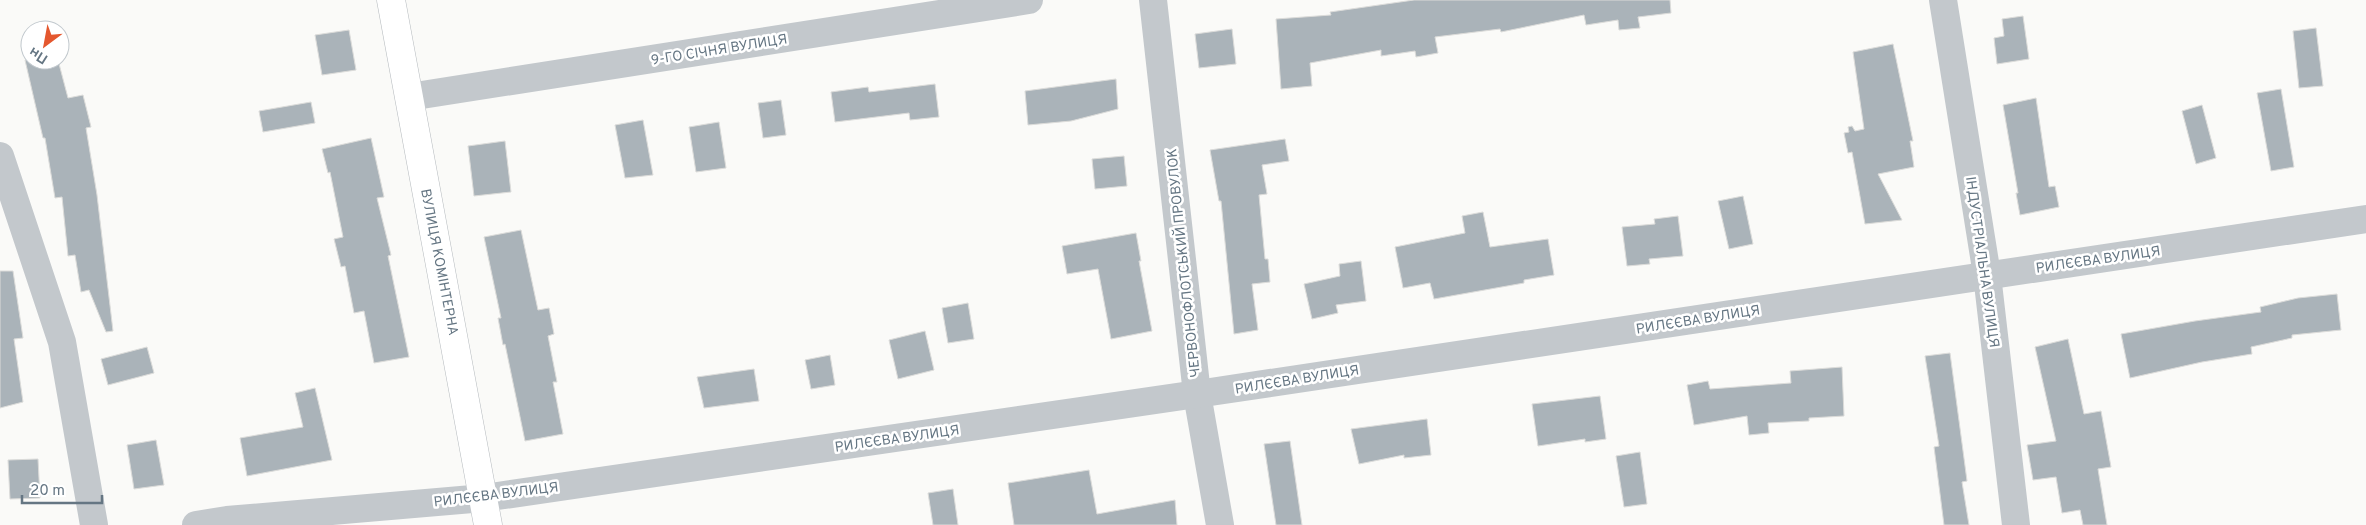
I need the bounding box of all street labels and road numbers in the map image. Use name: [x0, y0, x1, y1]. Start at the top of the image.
street label: 9-ГО СІЧНЯ ВУЛИЦЯ: [650, 31, 789, 70]
street label: ЧЕРВОНОФЛОТСЬКИЙ ПРОВУЛОК: [1163, 147, 1205, 378]
street label: ІНДУСТРІАЛЬНА ВУЛИЦЯ: [1961, 176, 2002, 349]
street label: ВУЛИЦЯ КОМІНТЕРНА: [416, 188, 461, 337]
street label: РИЛЄЄВА ВУЛИЦЯ: [2035, 243, 2162, 278]
street label: РИЛЄЄВА ВУЛИЦЯ: [1635, 302, 1762, 339]
street label: РИЛЄЄВА ВУЛИЦЯ: [1234, 362, 1361, 399]
street label: РИЛЄЄВА ВУЛИЦЯ: [834, 422, 961, 457]
street label: РИЛЄЄВА ВУЛИЦЯ: [433, 479, 559, 512]

